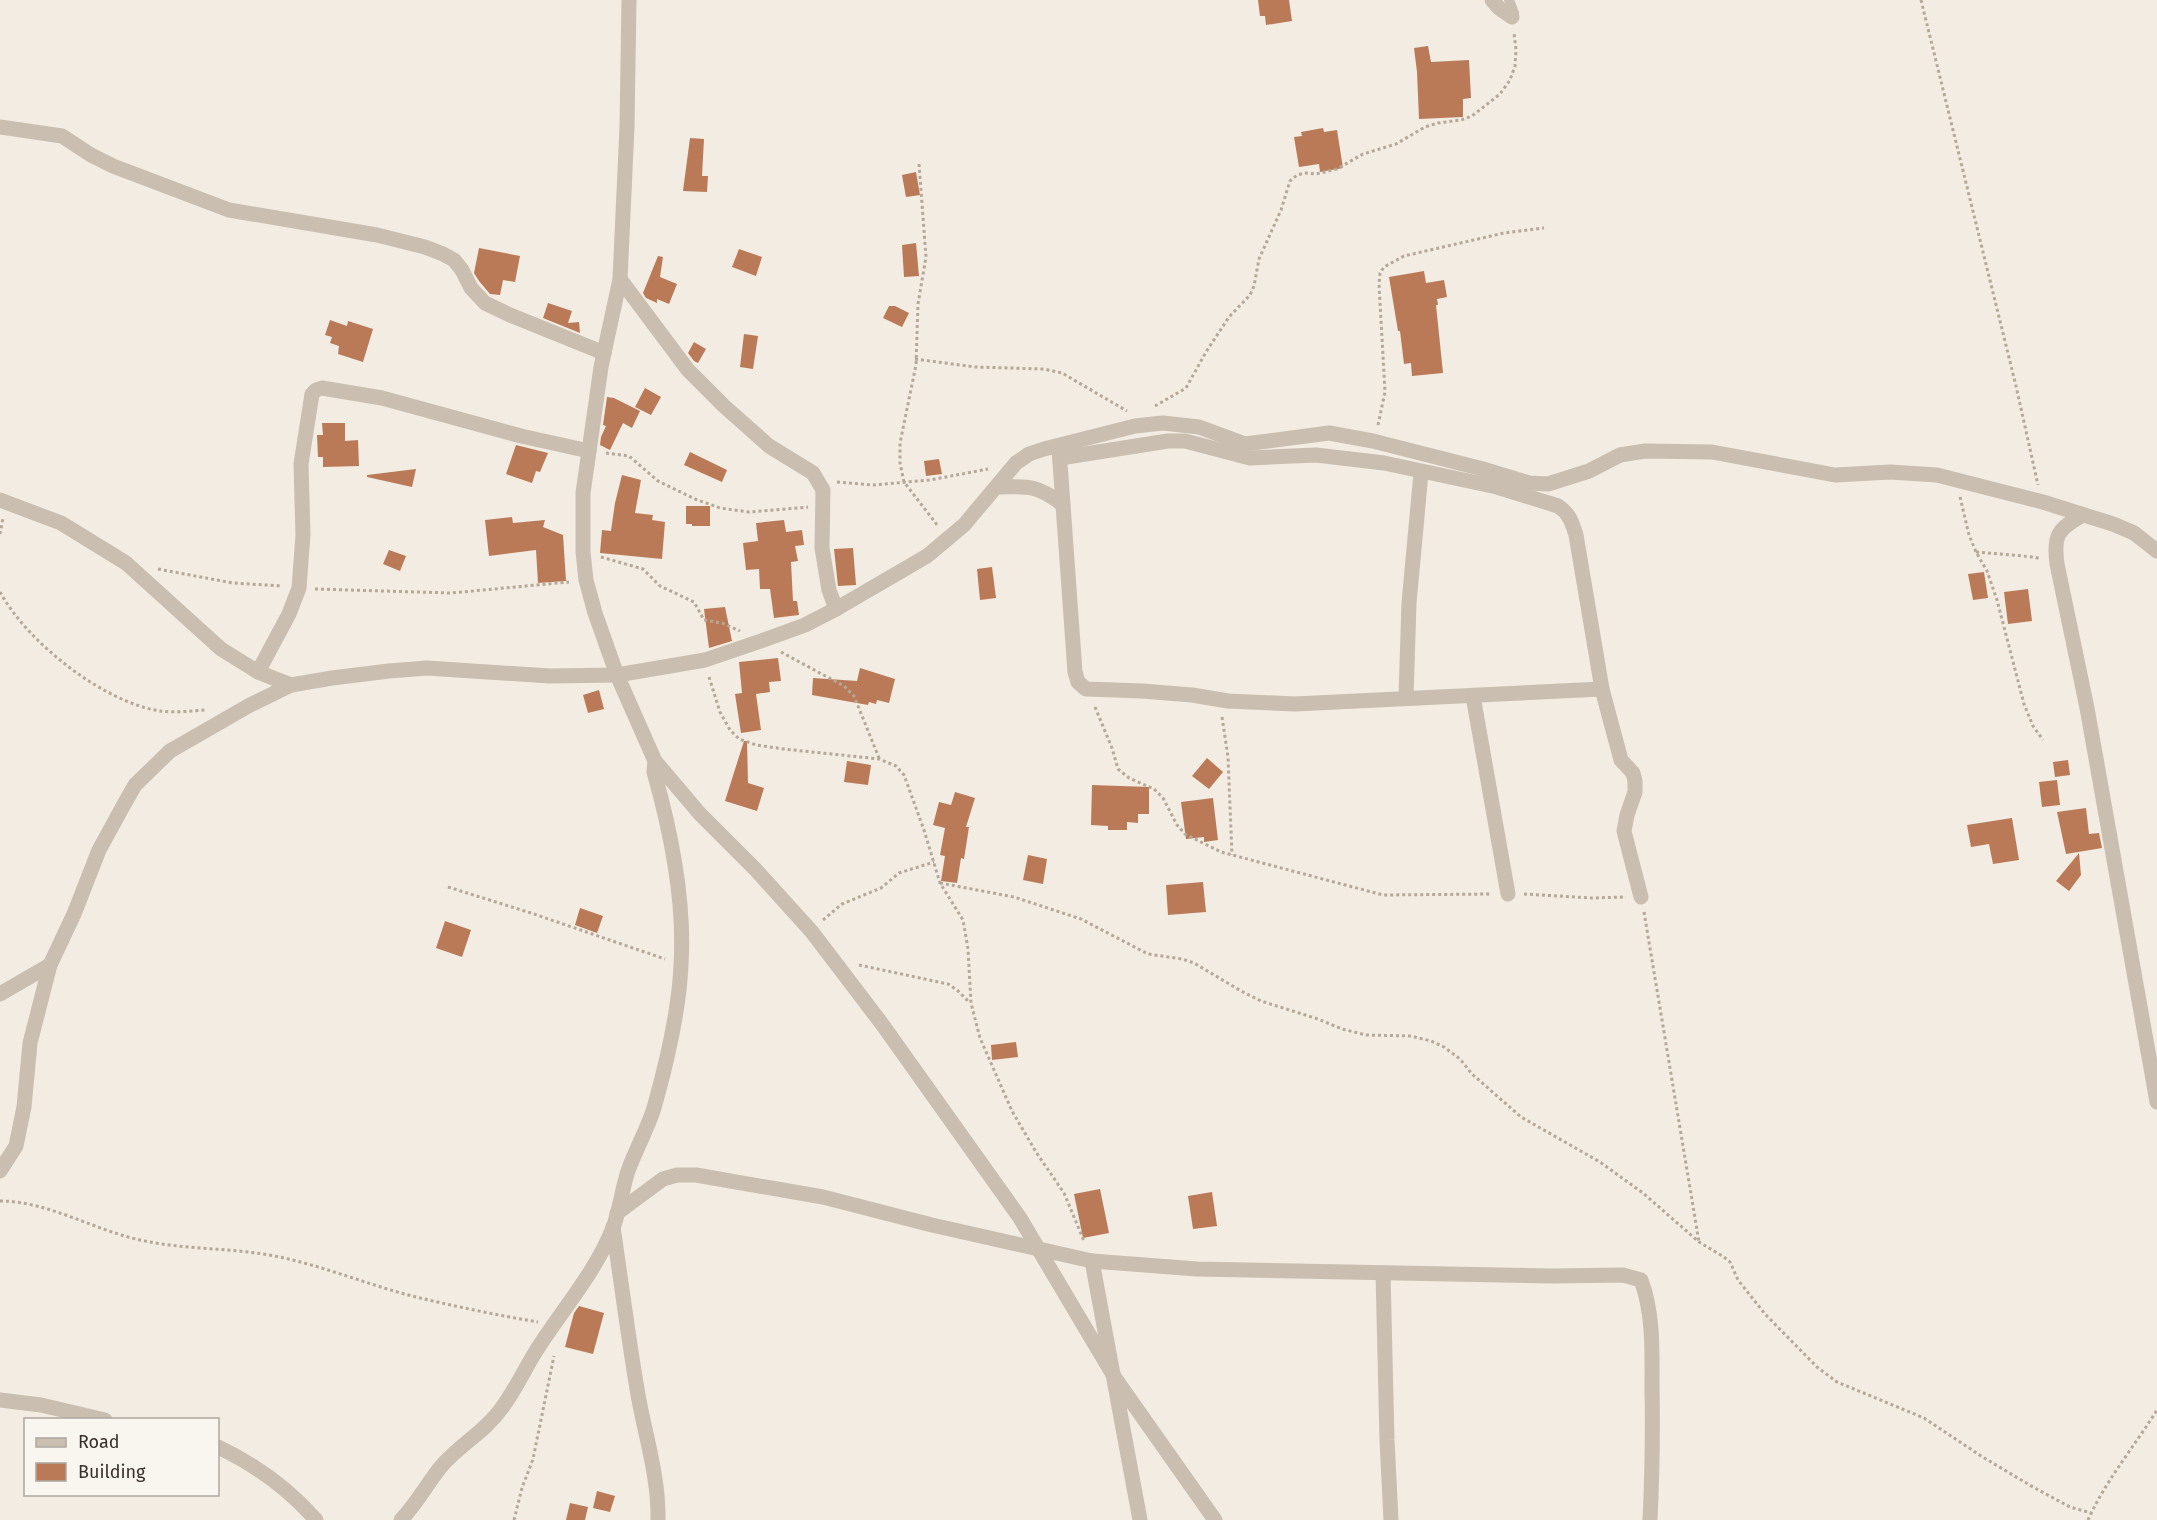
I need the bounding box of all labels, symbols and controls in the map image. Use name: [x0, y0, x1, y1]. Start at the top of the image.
legend: [24, 1418, 219, 1496]
text: Road: [78, 1431, 120, 1453]
text: Building: [78, 1461, 146, 1483]

